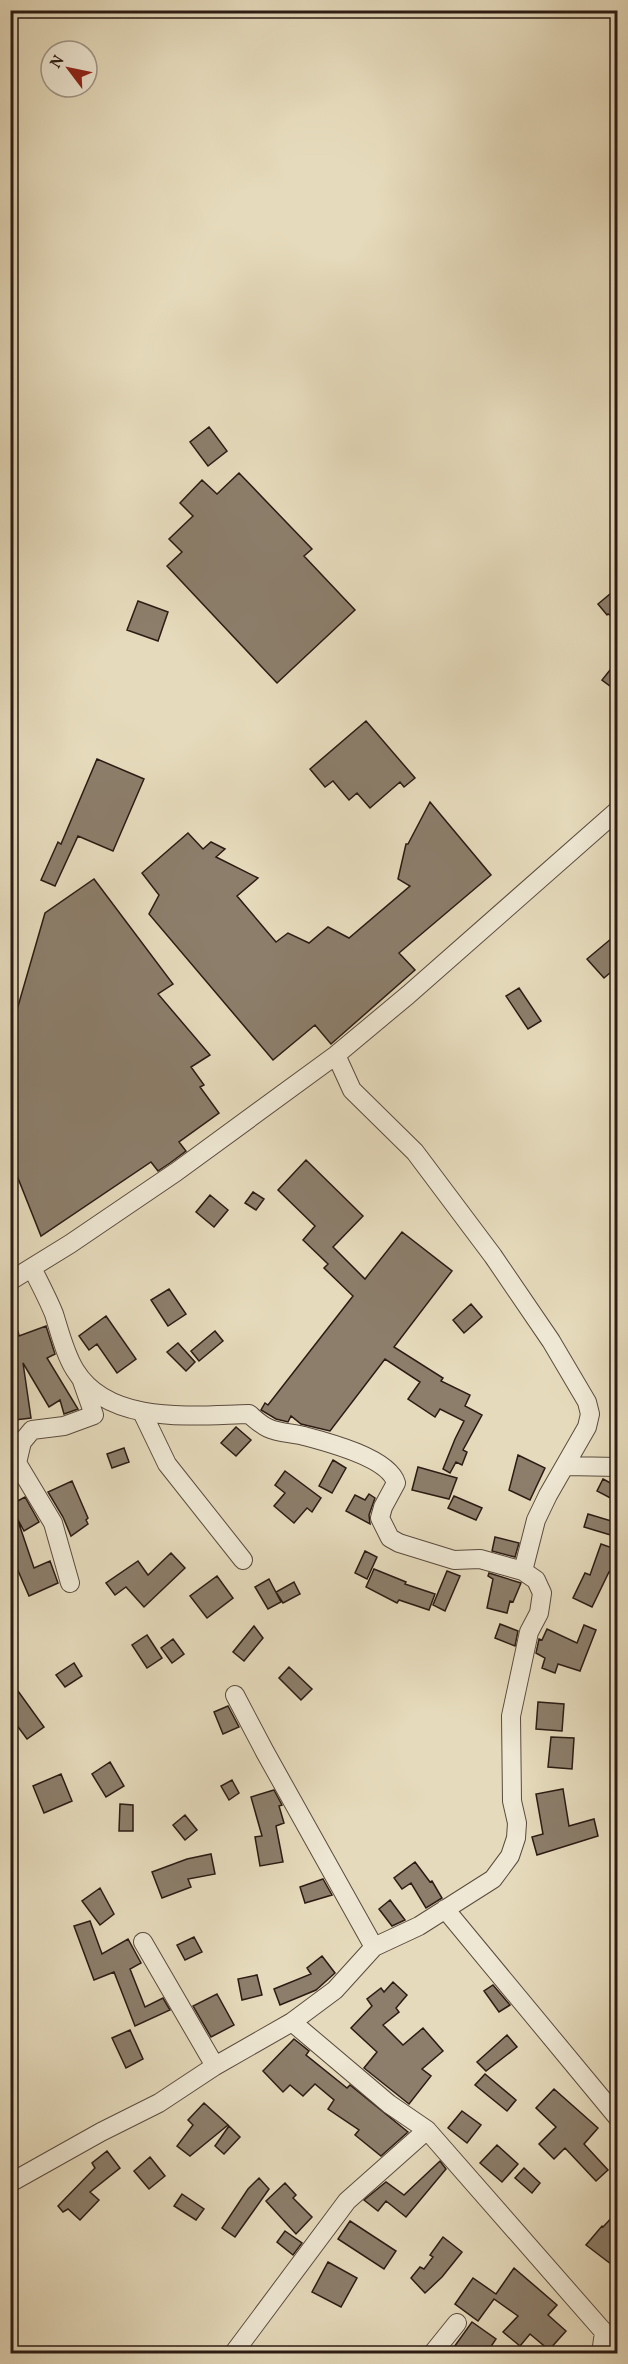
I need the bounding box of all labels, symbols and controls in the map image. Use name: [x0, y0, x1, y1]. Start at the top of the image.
north arrow: [39, 39, 99, 99]
text: N: [46, 51, 71, 73]

